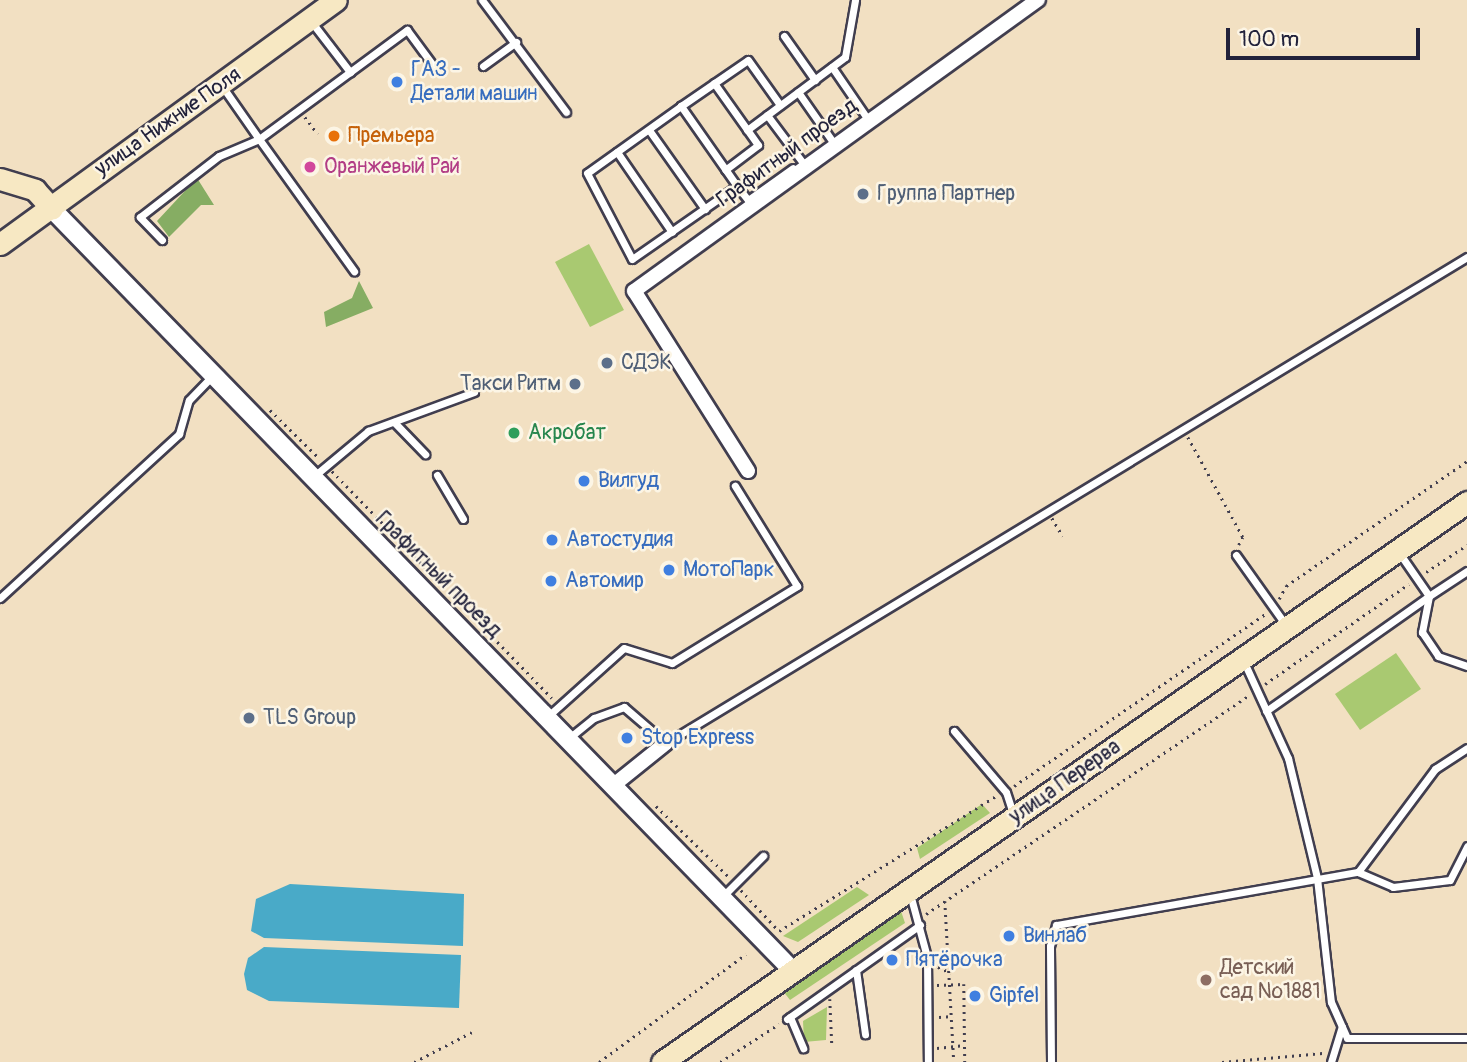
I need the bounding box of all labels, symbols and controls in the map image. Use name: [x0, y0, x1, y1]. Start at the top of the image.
scale bar: [1229, 14, 1423, 58]
text: 100 m: [1239, 26, 1299, 53]
place label: ГАЗ - Детали машин: [411, 57, 537, 107]
street label: улица Нижние Поля: [90, 62, 246, 182]
marker: ГАЗ - Детали машин: [389, 74, 405, 90]
street label: Графитный проезд: [712, 93, 862, 213]
place label: Премьера: [348, 123, 434, 149]
marker: Премьера: [326, 128, 342, 144]
place label: Оранжевый Рай: [324, 154, 460, 180]
marker: Оранжевый Рай: [302, 159, 318, 175]
place label: Группа Партнер: [877, 181, 1015, 207]
marker: Группа Партнер: [855, 186, 871, 202]
place label: СДЭК: [621, 350, 671, 376]
marker: СДЭК: [599, 355, 615, 371]
place label: Такси Ритм: [460, 371, 561, 397]
marker: Такси Ритм: [567, 376, 583, 392]
place label: Акробат: [528, 420, 606, 446]
marker: Акробат: [506, 425, 522, 441]
place label: Вилгуд: [598, 468, 659, 494]
marker: Вилгуд: [576, 473, 592, 489]
street label: Графитный проезд: [370, 507, 506, 643]
place label: Автостудия: [566, 527, 673, 553]
marker: Автостудия: [544, 532, 560, 548]
place label: МотоПарк: [683, 557, 774, 583]
marker: МотоПарк: [661, 562, 677, 578]
place label: Автомир: [565, 568, 644, 594]
marker: Автомир: [543, 573, 559, 589]
place label: TLS Group: [263, 705, 356, 731]
marker: TLS Group: [241, 710, 257, 726]
place label: Stop Express: [641, 725, 754, 751]
marker: Stop Express: [619, 730, 635, 746]
street label: улица Перерва: [1004, 734, 1126, 830]
place label: Винлаб: [1023, 923, 1087, 949]
marker: Винлаб: [1001, 928, 1017, 944]
place label: Пятёрочка: [906, 947, 1003, 973]
marker: Пятёрочка: [884, 952, 900, 968]
place label: Детский сад №1881: [1220, 955, 1321, 1005]
marker: Детский сад №1881: [1198, 972, 1214, 988]
place label: Gipfel: [989, 983, 1039, 1009]
marker: Gipfel: [967, 988, 983, 1004]

